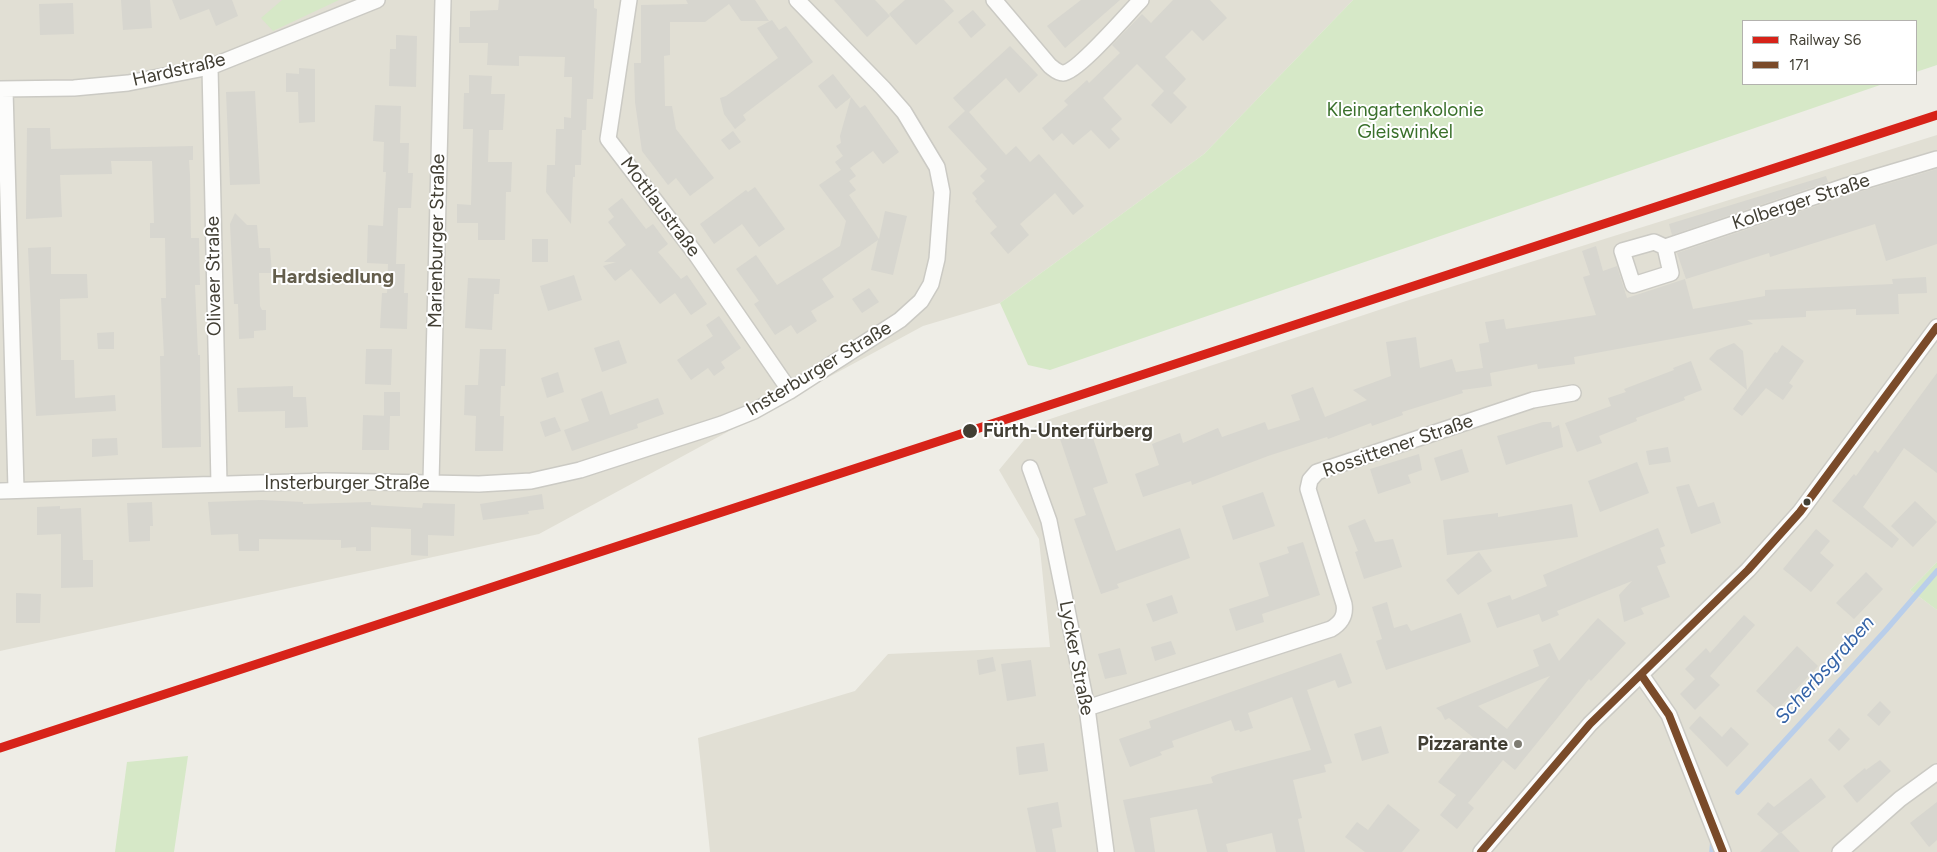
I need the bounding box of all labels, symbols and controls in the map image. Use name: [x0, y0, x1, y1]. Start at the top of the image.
legend: [1742, 20, 1917, 85]
text: Railway S6: [1789, 31, 1861, 49]
street label: Hardstraße: [130, 48, 228, 92]
text: 171: [1789, 56, 1809, 74]
park label: Kleingartenkolonie Gleiswinkel: [1326, 99, 1484, 143]
street label: Mottlaustraße: [615, 153, 705, 261]
street label: Marienburger Straße: [424, 154, 450, 328]
street label: Kolberger Straße: [1729, 169, 1873, 235]
street label: Olivaer Straße: [202, 216, 226, 336]
district label: Hardsiedlung: [272, 265, 394, 289]
street label: Insterburger Straße: [742, 317, 896, 421]
street label: Rossittener Straße: [1320, 410, 1476, 482]
place label: Fürth-Unterfürberg: [983, 420, 1153, 442]
marker: Fürth-Unterfürberg: [961, 422, 979, 440]
street label: Insterburger Straße: [264, 472, 430, 494]
unlabelled marker: [1802, 497, 1812, 507]
street label: Lycker Straße: [1054, 599, 1098, 717]
water label: Scherbsgraben: [1770, 611, 1880, 729]
place label: Pizzarante: [1417, 733, 1508, 755]
marker: Pizzarante: [1512, 738, 1524, 750]

